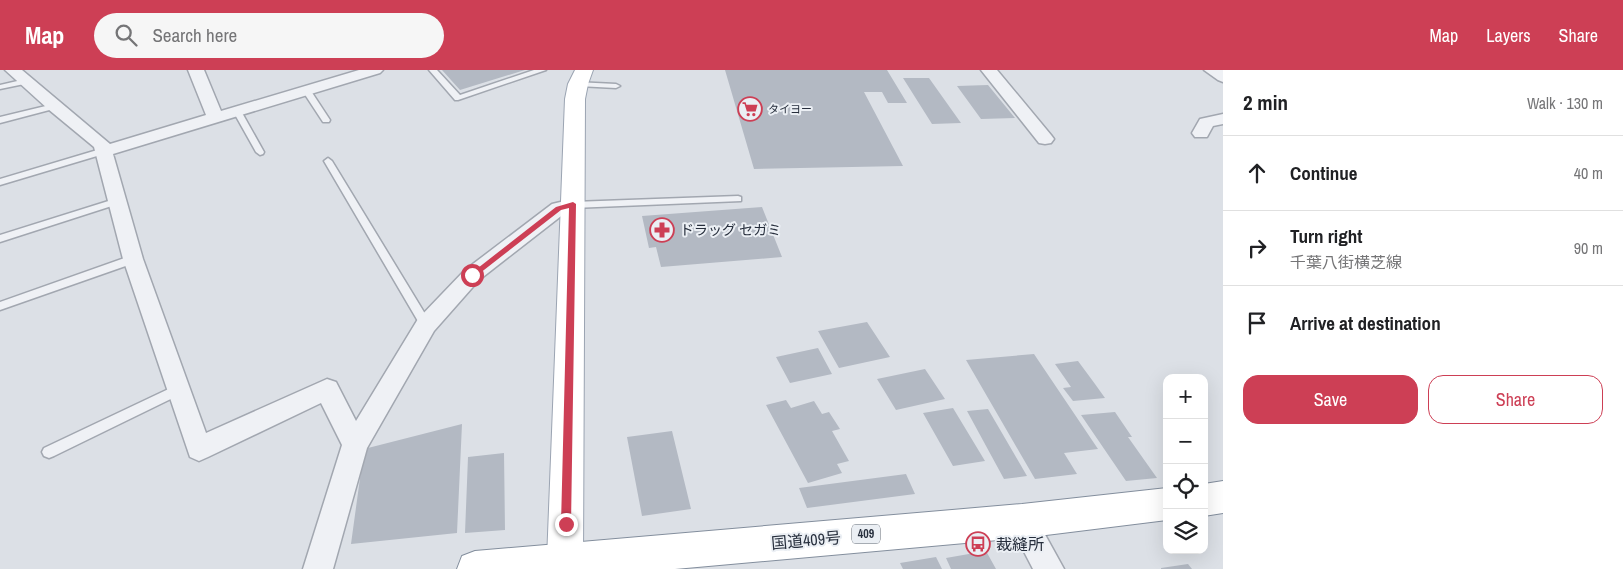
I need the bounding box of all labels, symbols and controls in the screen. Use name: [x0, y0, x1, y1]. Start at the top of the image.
search box: [94, 13, 444, 58]
text: Map: [25, 19, 64, 51]
icon: search: [112, 21, 140, 49]
text: Search here: [152, 22, 237, 48]
text: Map: [1430, 23, 1458, 48]
text: Layers: [1486, 23, 1531, 48]
text: Share: [1559, 23, 1598, 48]
text: 2 min: [1243, 88, 1288, 117]
text: Walk · 130 m: [1527, 92, 1603, 114]
supermarket icon: タイヨー: [737, 96, 763, 122]
place label: タイヨー: [768, 102, 812, 116]
icon: ahead: [1243, 159, 1271, 187]
text: Continue: [1290, 160, 1358, 186]
text: 40 m: [1574, 162, 1603, 184]
pharmacy icon: ドラッグ セガミ: [649, 217, 675, 243]
place label: ドラッグ セガミ: [680, 221, 781, 239]
text: Turn right: [1290, 223, 1362, 249]
icon: right: [1243, 234, 1271, 262]
text: 90 m: [1574, 237, 1603, 259]
text: 千葉八街横芝線: [1290, 251, 1402, 273]
route start: [461, 264, 484, 287]
icon: arrive: [1243, 309, 1271, 337]
text: Arrive at destination: [1290, 310, 1441, 336]
map controls: [1163, 374, 1208, 554]
button: +: [1163, 374, 1208, 419]
button: Save: [1243, 375, 1418, 424]
button: Share: [1428, 375, 1603, 424]
button: −: [1163, 419, 1208, 464]
button: locate: [1163, 464, 1208, 509]
button: layers: [1163, 509, 1208, 554]
route end: [555, 513, 578, 536]
road number: 409: [852, 524, 880, 544]
street label: 国道409号: [770, 526, 842, 554]
bus stop icon: 裁縫所: [965, 531, 991, 557]
place label: 裁縫所: [996, 533, 1044, 555]

